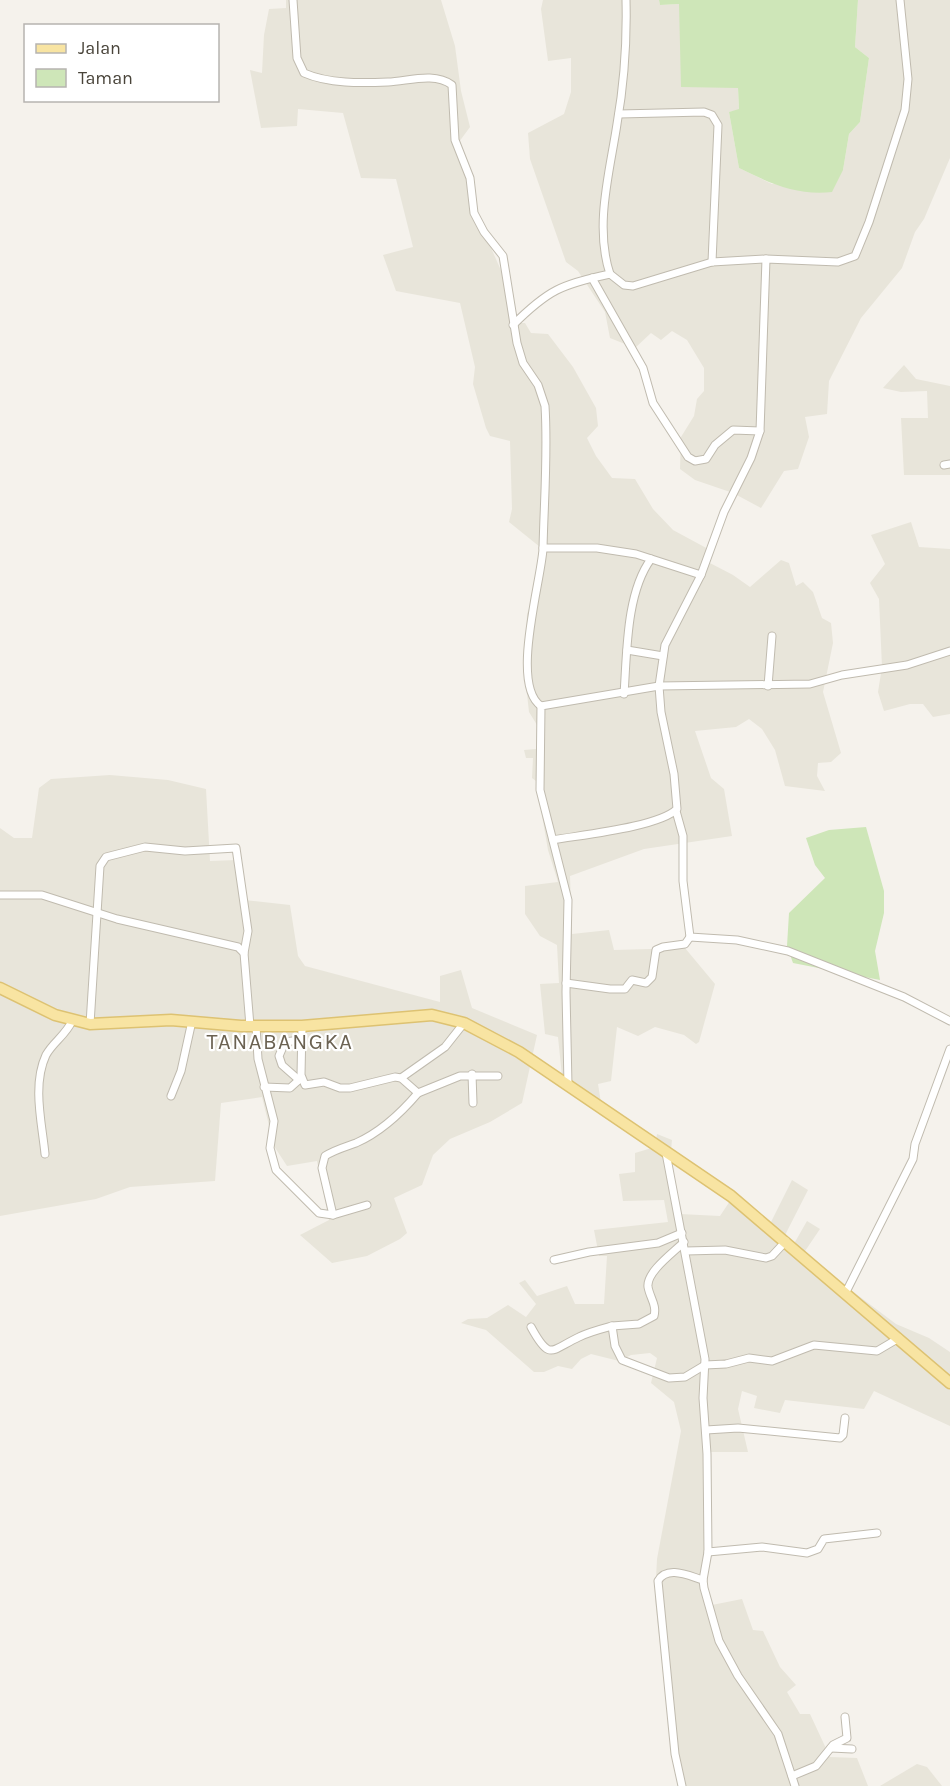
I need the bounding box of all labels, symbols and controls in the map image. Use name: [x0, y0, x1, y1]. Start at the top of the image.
legend: [24, 24, 219, 102]
text: Jalan: [78, 37, 121, 59]
text: Taman: [78, 67, 133, 89]
district label: TANABANGKA: [207, 1029, 353, 1055]

